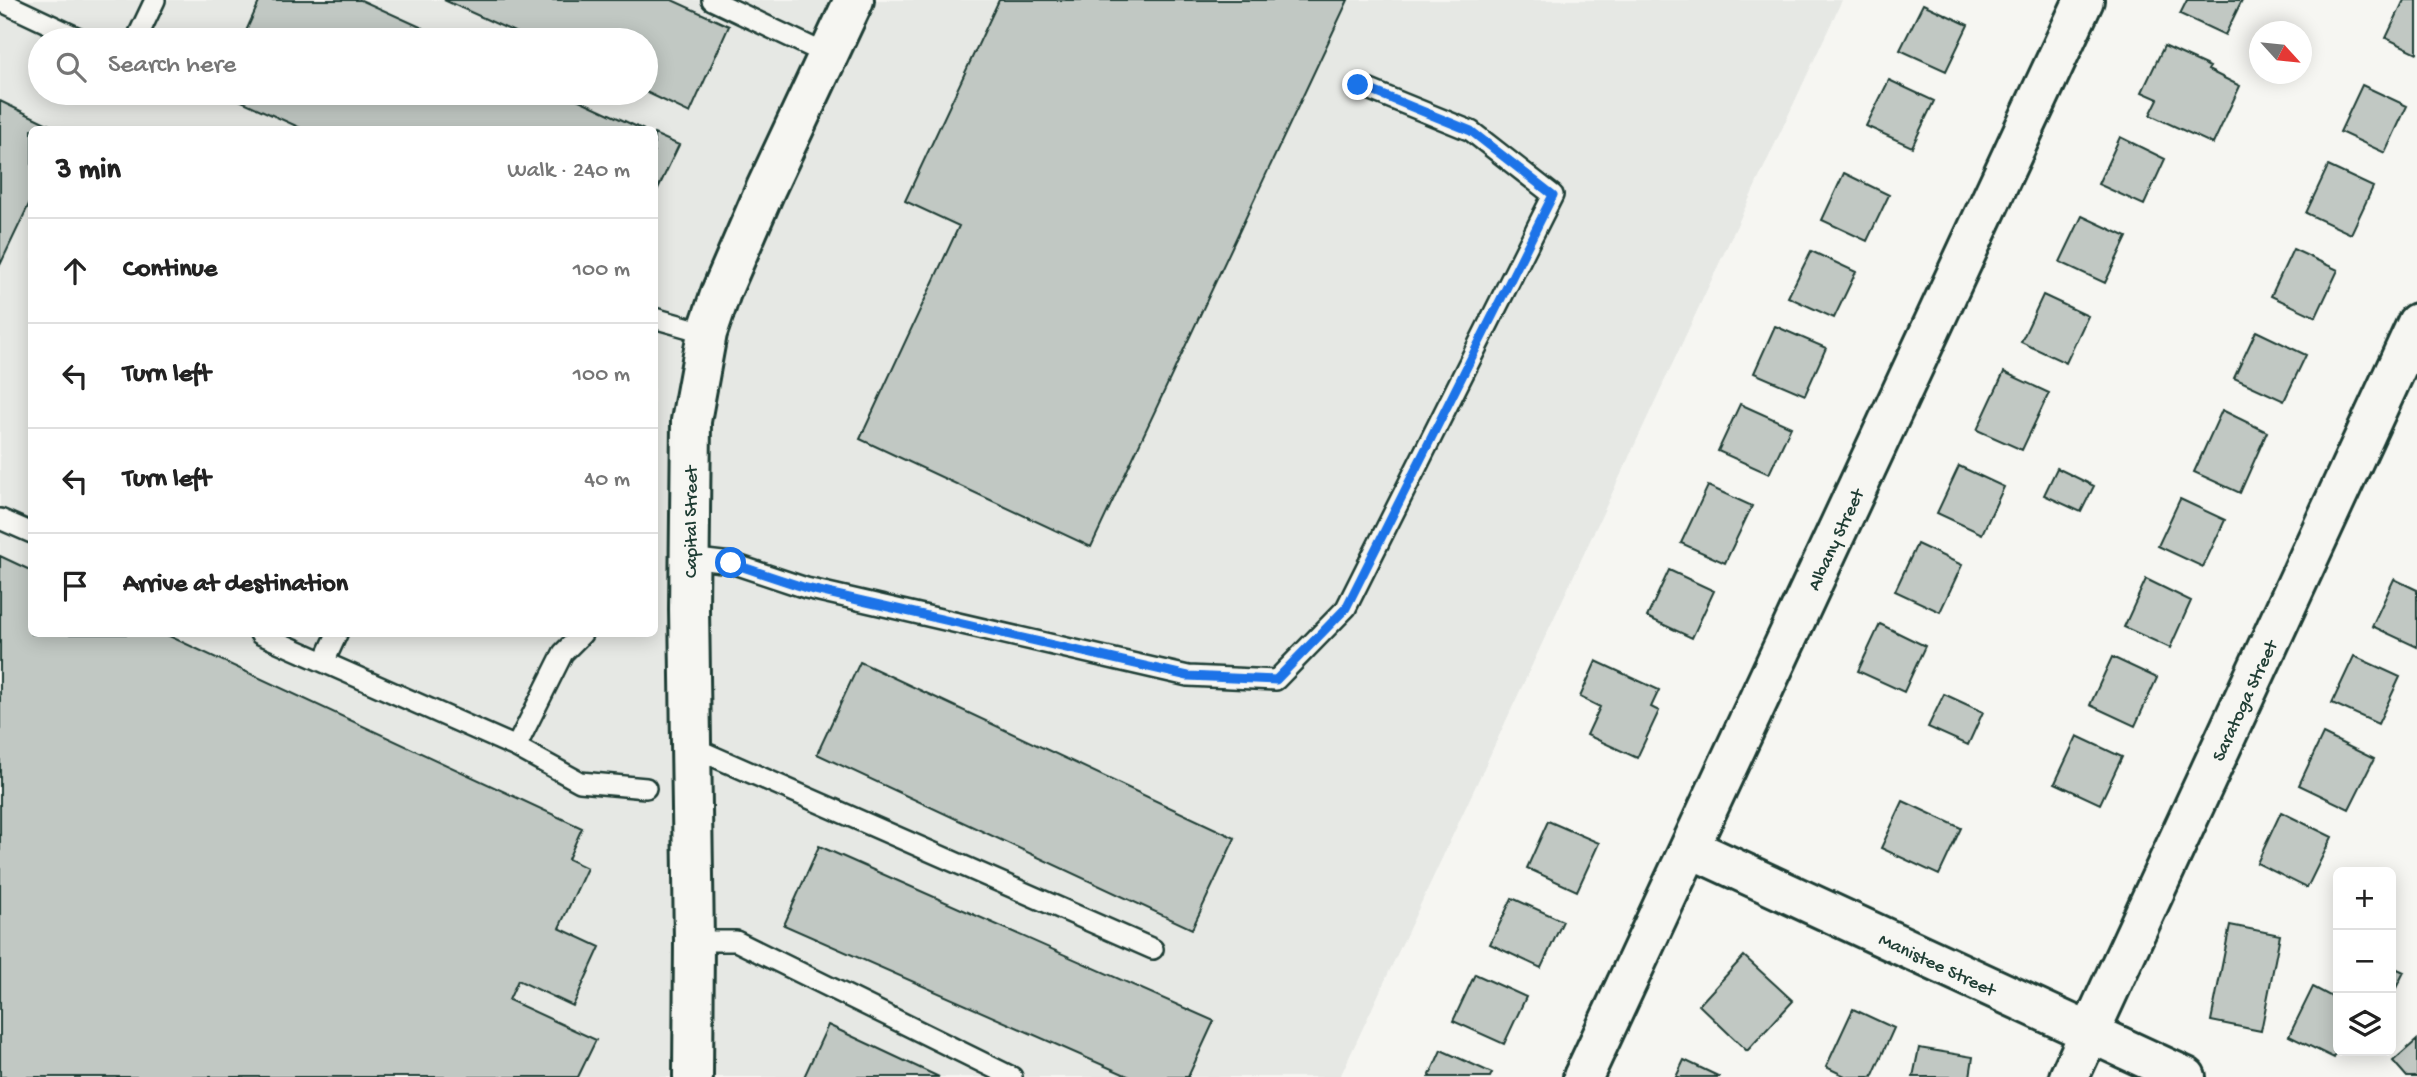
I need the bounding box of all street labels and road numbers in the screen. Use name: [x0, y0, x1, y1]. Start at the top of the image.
street label: Capital Street: [681, 464, 704, 578]
street label: Albany Street: [1804, 484, 1872, 595]
street label: Saratoga Street: [2208, 635, 2285, 766]
street label: Manistee Street: [1874, 929, 2001, 1004]

